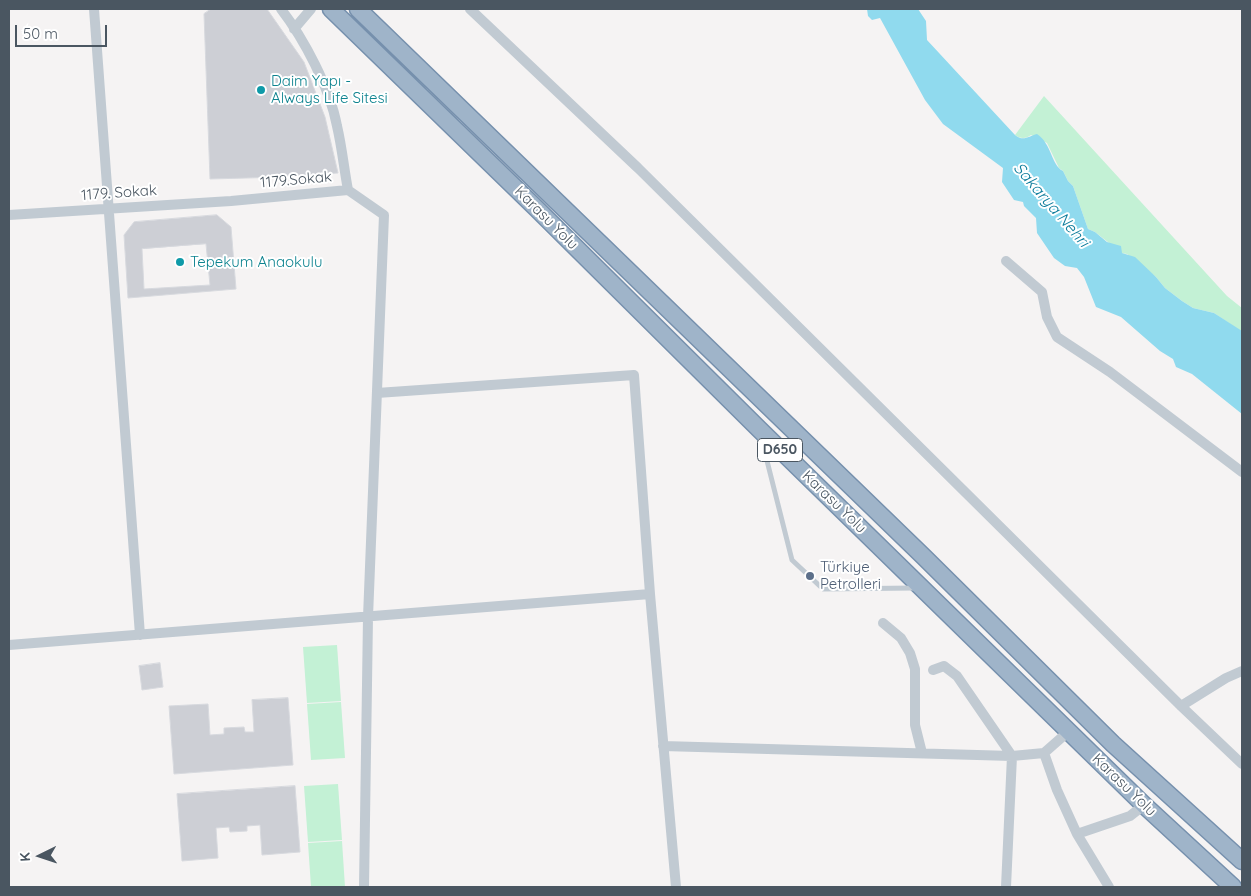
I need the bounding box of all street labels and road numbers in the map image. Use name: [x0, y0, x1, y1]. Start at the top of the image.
street label: 1179.Sokak: [259, 168, 333, 192]
street label: 1179. Sokak: [80, 181, 158, 205]
street label: Karasu Yolu: [511, 183, 581, 253]
road number: D650: [758, 438, 802, 462]
street label: Karasu Yolu: [798, 467, 870, 537]
street label: Karasu Yolu: [1088, 750, 1160, 820]

